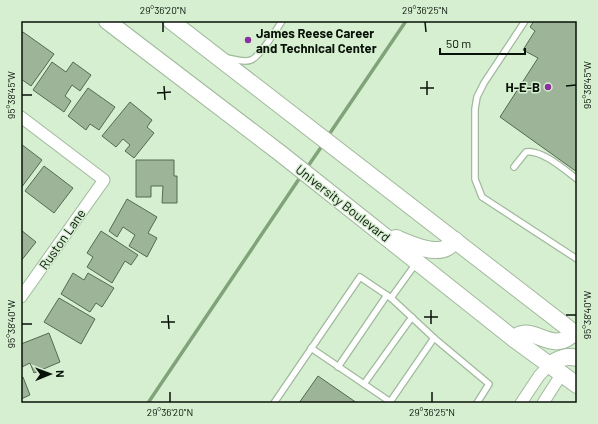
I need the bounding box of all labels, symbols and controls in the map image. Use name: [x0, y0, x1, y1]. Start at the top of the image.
text: 29°36'20"N: [140, 4, 186, 16]
text: 29°36'25"N: [402, 4, 448, 16]
place label: James Reese Career and Technical Center: [256, 25, 377, 56]
scale bar: [440, 30, 525, 56]
marker: James Reese Career and Technical Center: [243, 35, 253, 45]
text: 50 m: [446, 36, 471, 50]
text: 95°38'45"W: [581, 61, 593, 109]
text: 95°38'45"W: [5, 71, 17, 119]
place label: H-E-B: [506, 79, 540, 95]
marker: H-E-B: [543, 82, 553, 92]
street label: University Boulevard: [293, 161, 393, 245]
street label: Ruston Lane: [35, 206, 89, 272]
text: 95°38'40"W: [581, 291, 593, 339]
text: 95°38'40"W: [5, 300, 17, 348]
north arrow: [30, 354, 70, 394]
text: N: [54, 370, 67, 378]
text: 29°36'20"N: [147, 406, 193, 418]
text: 29°36'25"N: [409, 406, 455, 418]

